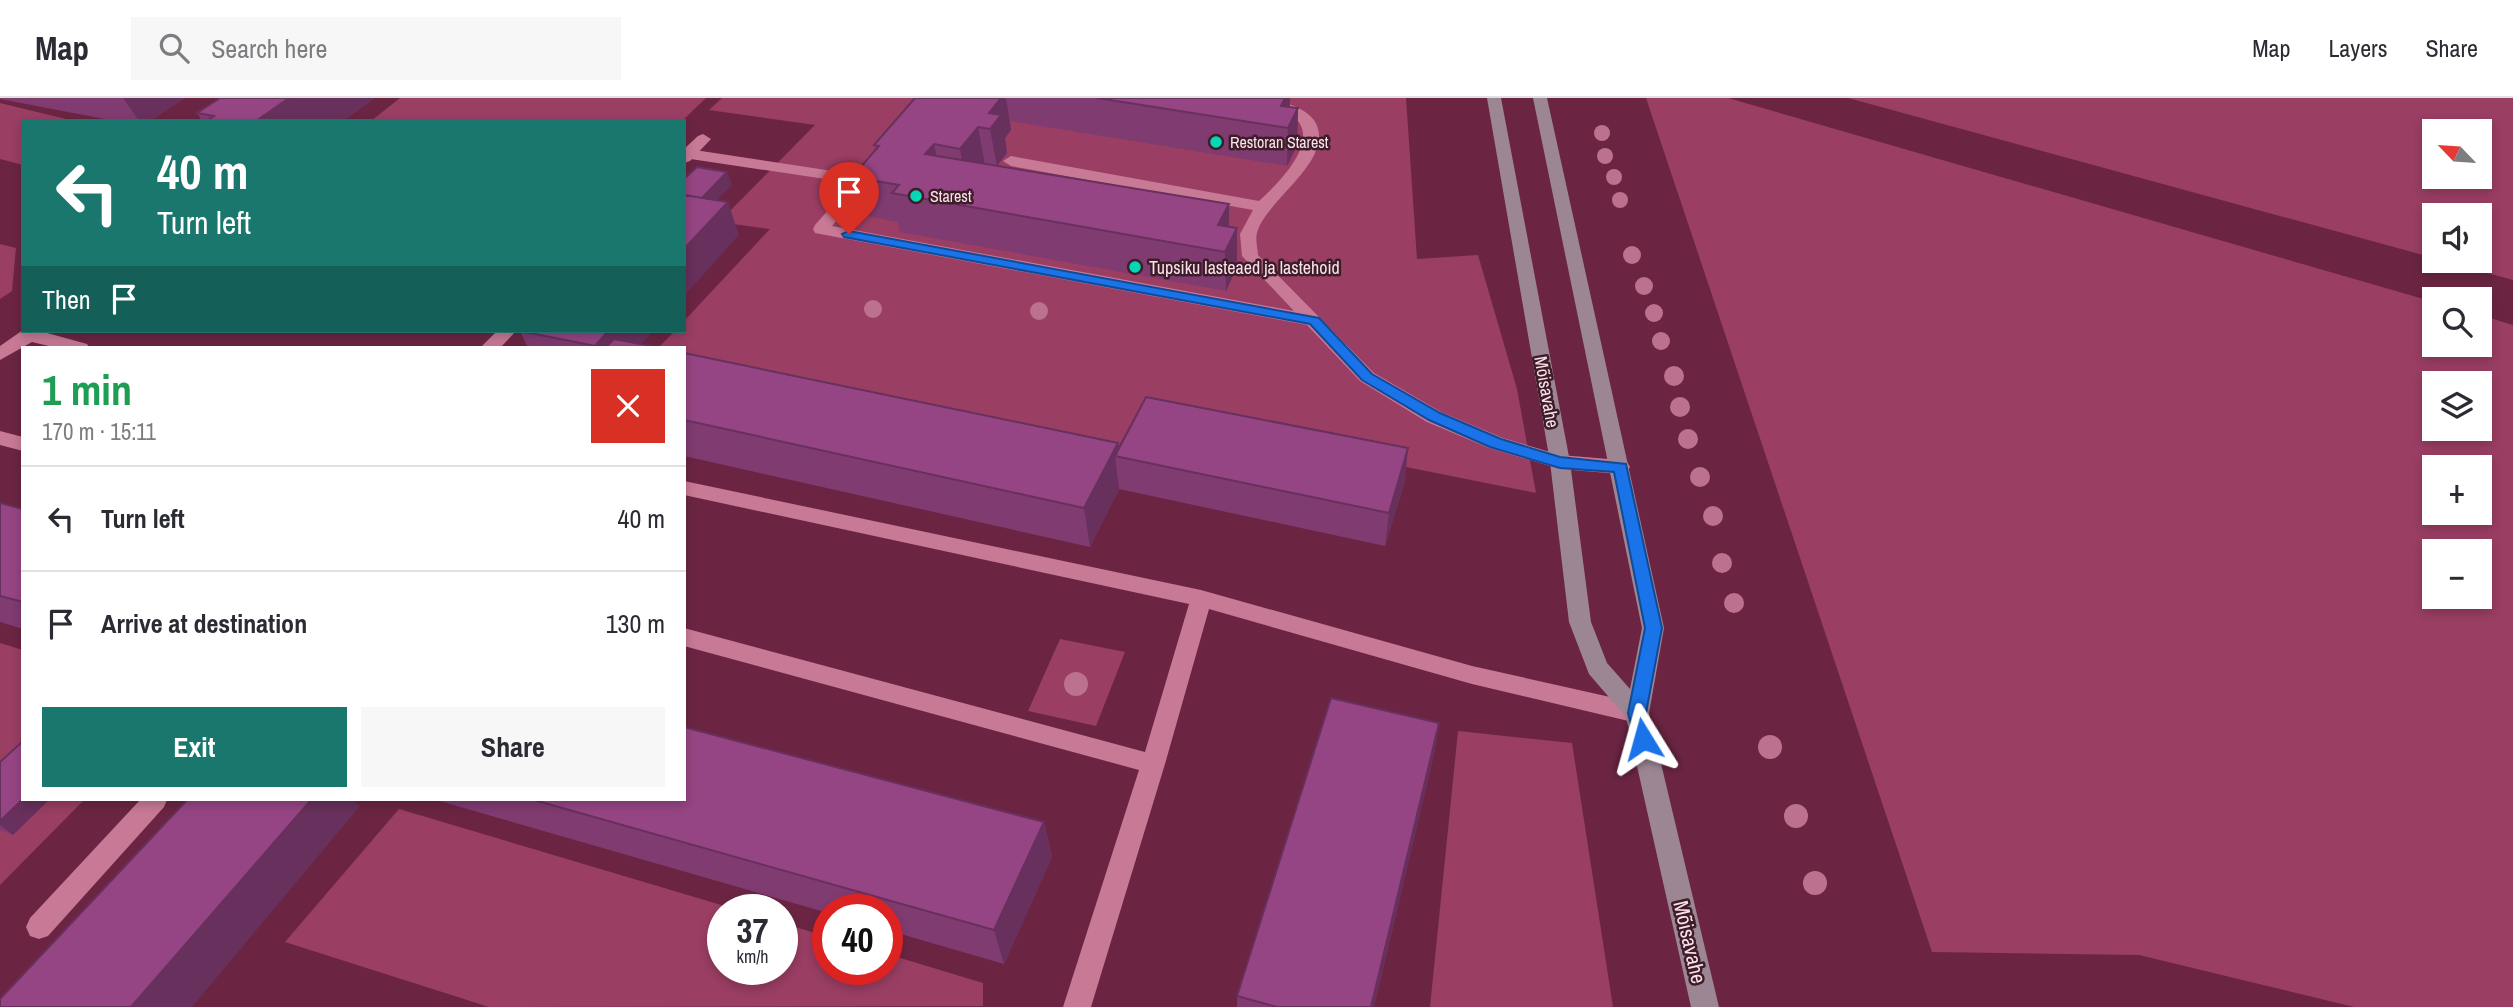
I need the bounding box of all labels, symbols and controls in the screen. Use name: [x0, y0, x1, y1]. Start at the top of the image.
search box: [131, 17, 621, 80]
text: Map: [35, 26, 89, 70]
icon: search: [155, 29, 193, 67]
text: Search here: [211, 31, 327, 66]
text: Map: [2252, 32, 2290, 64]
text: Layers: [2328, 32, 2387, 64]
text: Share: [2425, 32, 2478, 64]
north arrow: [2422, 119, 2492, 189]
map controls: [2422, 119, 2492, 609]
place label: Restoran Starest: [1230, 131, 1329, 153]
marker: Restoran Starest: [1208, 134, 1224, 150]
text: 40 m: [157, 138, 249, 204]
icon: left: [42, 147, 133, 238]
pin: [819, 162, 879, 234]
icon: arrive: [830, 173, 868, 211]
place label: Starest: [930, 185, 972, 207]
marker: Starest: [908, 188, 924, 204]
text: Turn left: [157, 201, 251, 244]
button: sound: [2422, 203, 2492, 273]
place label: Tupsiku lasteaed ja lastehoid: [1149, 255, 1340, 280]
marker: Tupsiku lasteaed ja lastehoid: [1127, 259, 1143, 275]
icon: arrive: [105, 280, 143, 318]
text: Then: [42, 282, 91, 317]
button: search: [2422, 287, 2492, 357]
street label: Mõisavahe: [1528, 354, 1566, 430]
text: 1 min: [42, 362, 132, 418]
button: close: [591, 369, 665, 443]
button: layers: [2422, 371, 2492, 441]
text: 170 m · 15:11: [42, 416, 156, 447]
button: +: [2422, 455, 2492, 525]
icon: left: [42, 500, 80, 538]
text: Turn left: [101, 501, 185, 536]
text: 40 m: [618, 501, 665, 536]
button: −: [2422, 539, 2492, 609]
icon: arrive: [42, 605, 80, 643]
text: Arrive at destination: [101, 606, 307, 641]
text: 130 m: [606, 606, 665, 641]
position arrow: [1606, 702, 1680, 776]
button: Exit: [42, 707, 347, 787]
button: Share: [361, 707, 665, 787]
speed limit sign: 40: [812, 894, 903, 985]
street label: Mõisavahe: [1666, 898, 1714, 986]
text: 37: [737, 907, 768, 954]
text: km/h: [737, 944, 769, 969]

